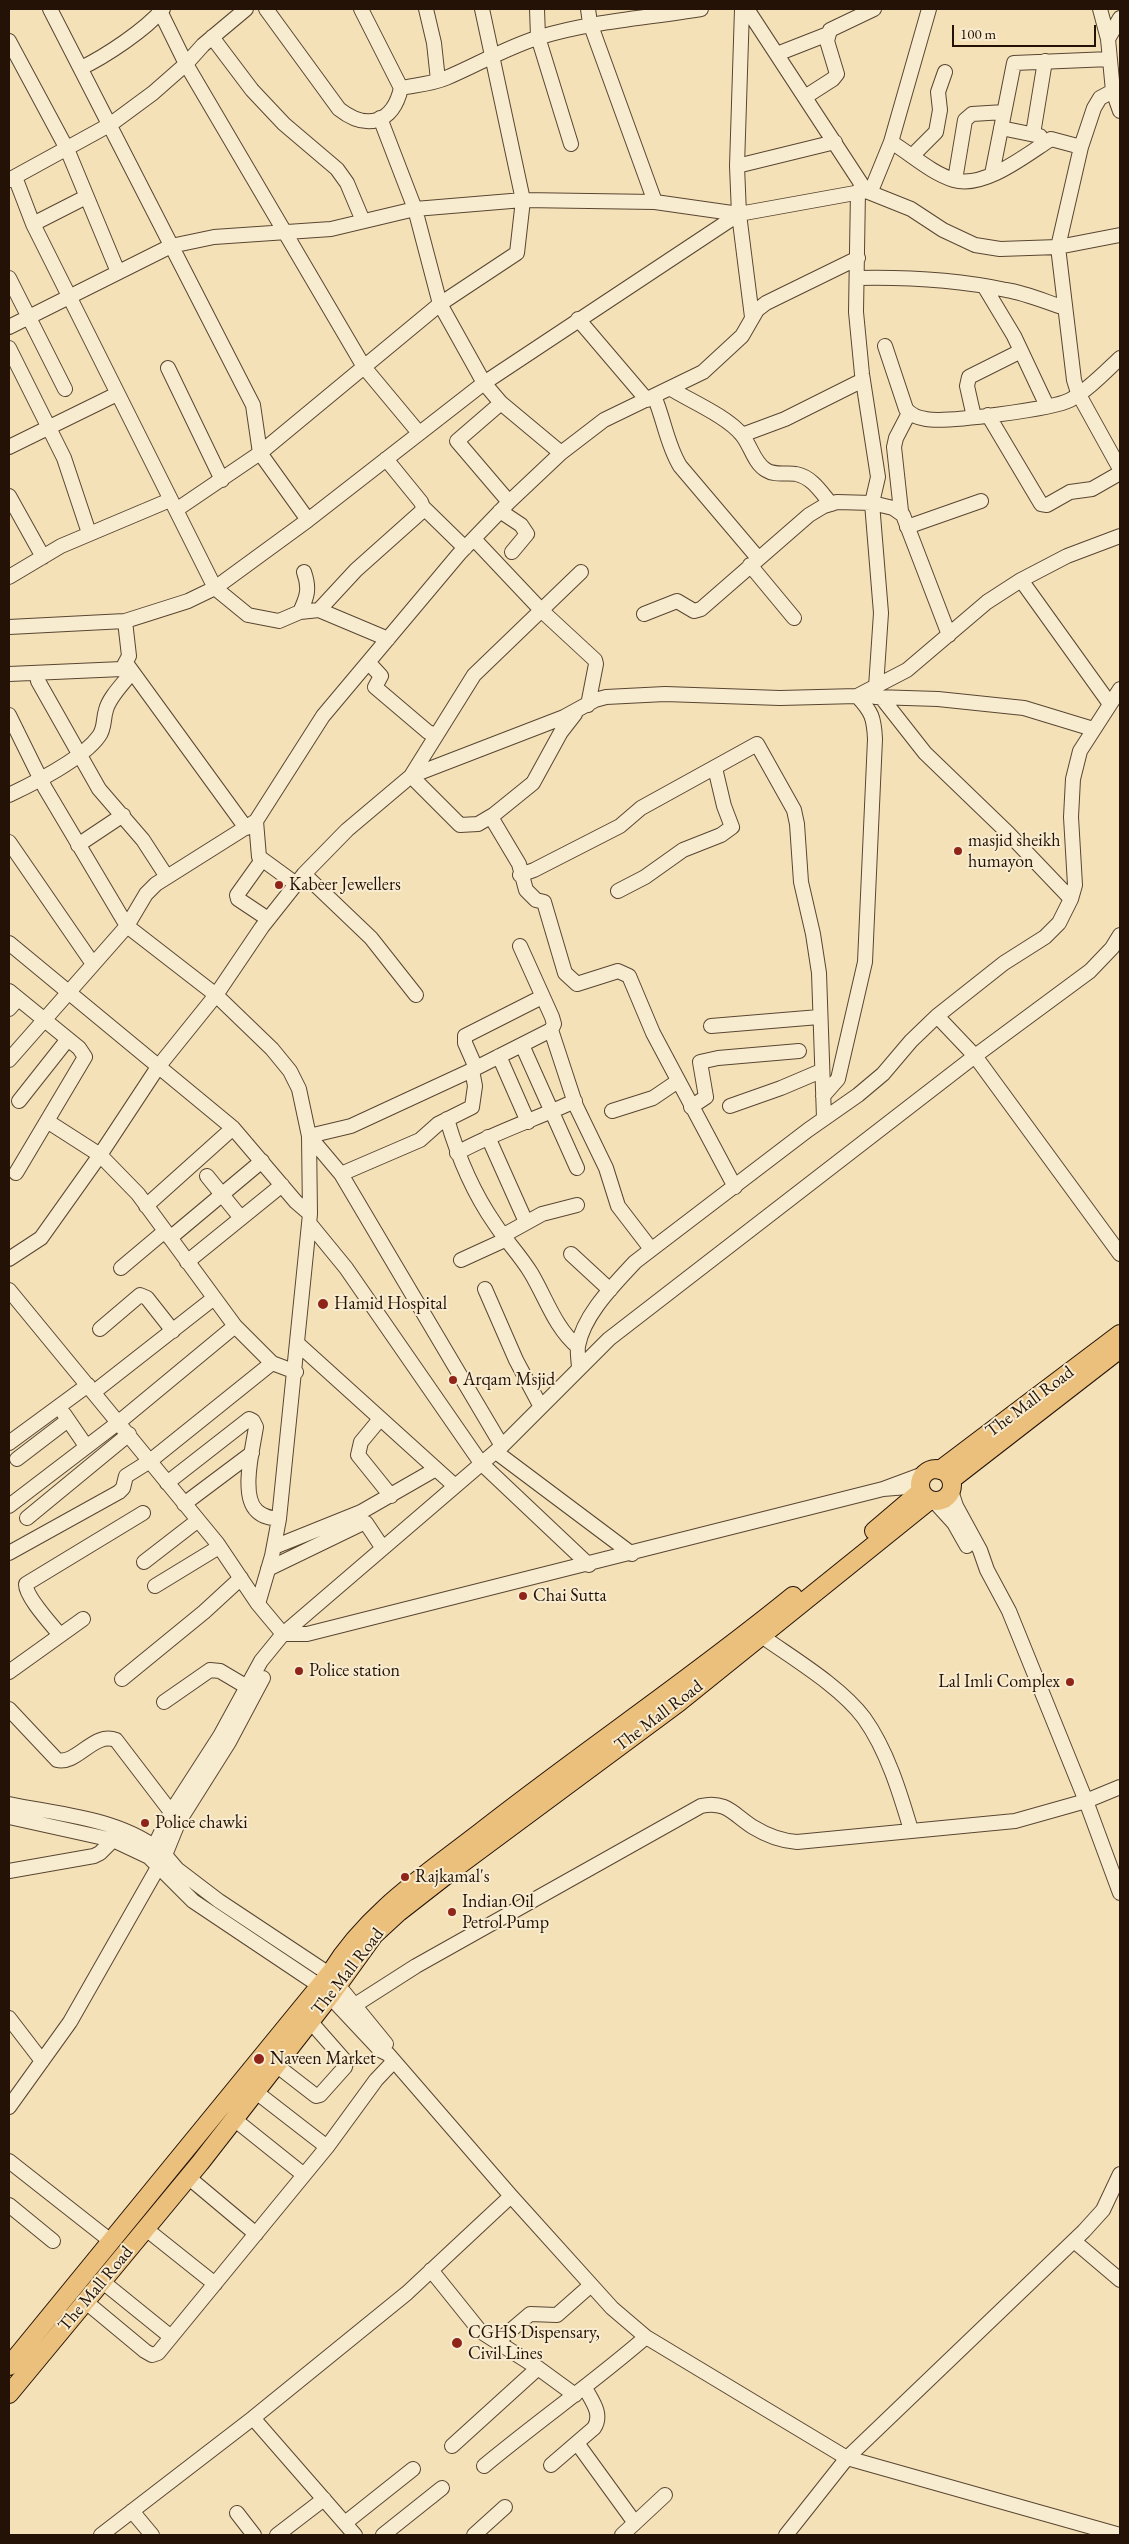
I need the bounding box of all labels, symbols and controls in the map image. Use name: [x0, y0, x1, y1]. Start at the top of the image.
scale bar: [954, 15, 1098, 47]
text: 100 m: [960, 24, 996, 43]
place label: masjid sheikh humayon: [968, 830, 1060, 872]
marker: masjid sheikh humayon: [952, 845, 964, 857]
place label: Kabeer Jewellers: [289, 874, 401, 896]
marker: Kabeer Jewellers: [273, 879, 285, 891]
place label: Hamid Hospital: [334, 1293, 447, 1315]
marker: Hamid Hospital: [316, 1297, 330, 1311]
street label: The Mall Road: [982, 1362, 1078, 1442]
place label: Arqam Msjid: [463, 1369, 555, 1391]
marker: Arqam Msjid: [447, 1374, 459, 1386]
place label: Chai Sutta: [533, 1585, 607, 1607]
marker: Chai Sutta: [517, 1590, 529, 1602]
place label: Police station: [309, 1660, 400, 1682]
marker: Police station: [293, 1665, 305, 1677]
place label: Lal Imli Complex: [938, 1671, 1060, 1693]
street label: The Mall Road: [611, 1676, 707, 1756]
marker: Lal Imli Complex: [1064, 1676, 1076, 1688]
place label: Police chawki: [155, 1812, 248, 1834]
marker: Police chawki: [139, 1817, 151, 1829]
place label: Rajkamal's: [415, 1866, 489, 1888]
marker: Rajkamal's: [399, 1871, 411, 1883]
place label: Indian Oil Petrol Pump: [462, 1891, 549, 1934]
marker: Indian Oil Petrol Pump: [446, 1906, 458, 1918]
street label: The Mall Road: [307, 1924, 389, 2020]
place label: Naveen Market: [270, 2048, 376, 2070]
marker: Naveen Market: [252, 2052, 266, 2066]
street label: The Mall Road: [54, 2242, 138, 2336]
place label: CGHS Dispensary, Civil Lines: [468, 2322, 600, 2364]
marker: CGHS Dispensary, Civil Lines: [450, 2336, 464, 2350]

